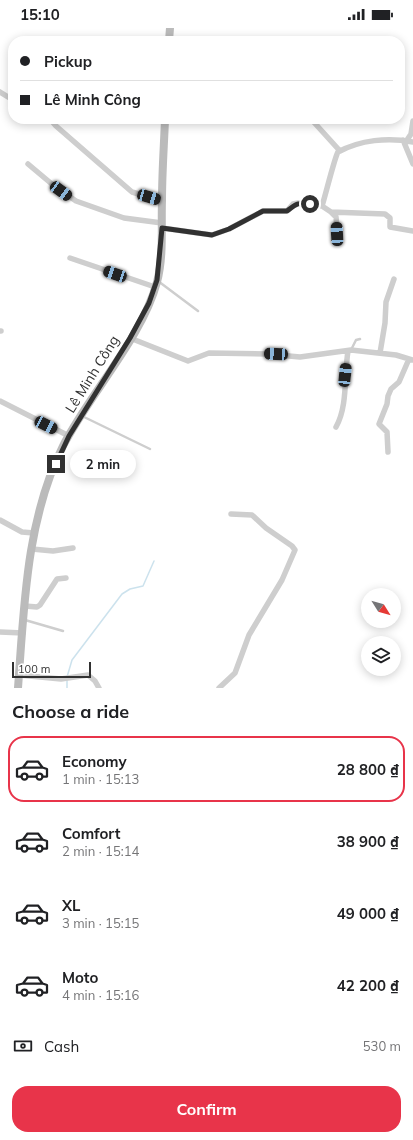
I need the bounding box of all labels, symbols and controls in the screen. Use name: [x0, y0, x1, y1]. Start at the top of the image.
text: 15:10: [20, 5, 60, 24]
text: Pickup: [44, 52, 92, 71]
text: Lê Minh Công: [44, 90, 141, 109]
car: [48, 179, 74, 203]
car: [136, 188, 162, 206]
route start: [301, 195, 319, 213]
car: [330, 222, 344, 246]
car: [102, 264, 128, 284]
street label: Lê Minh Công: [61, 332, 123, 416]
car: [264, 347, 288, 361]
car: [338, 362, 352, 388]
car: [33, 414, 59, 436]
callout: 2 min: [70, 450, 136, 478]
route end: [47, 455, 65, 473]
text: 2 min: [86, 456, 120, 472]
north arrow: [361, 588, 401, 628]
map controls: [361, 588, 401, 676]
button: layers: [361, 636, 401, 676]
scale bar: [12, 660, 91, 679]
text: 100 m: [18, 662, 50, 676]
text: Choose a ride: [12, 700, 129, 723]
icon: car: [14, 751, 50, 787]
text: Economy: [62, 752, 127, 771]
text: 28 800 ₫: [337, 760, 399, 779]
text: 1 min · 15:13: [62, 771, 139, 787]
icon: car: [14, 823, 50, 859]
text: Comfort: [62, 824, 120, 843]
text: 38 900 ₫: [337, 832, 399, 851]
text: 2 min · 15:14: [62, 843, 139, 859]
icon: car: [14, 895, 50, 931]
text: XL: [62, 896, 80, 915]
text: 49 000 ₫: [337, 904, 399, 923]
text: 3 min · 15:15: [62, 915, 139, 931]
icon: car: [14, 967, 50, 1003]
text: Moto: [62, 968, 98, 987]
text: 42 200 ₫: [337, 976, 399, 995]
text: 4 min · 15:16: [62, 987, 139, 1003]
icon: cash: [12, 1035, 34, 1057]
text: Cash: [44, 1037, 79, 1056]
text: 530 m: [363, 1038, 401, 1054]
button: Confirm: [12, 1086, 401, 1132]

